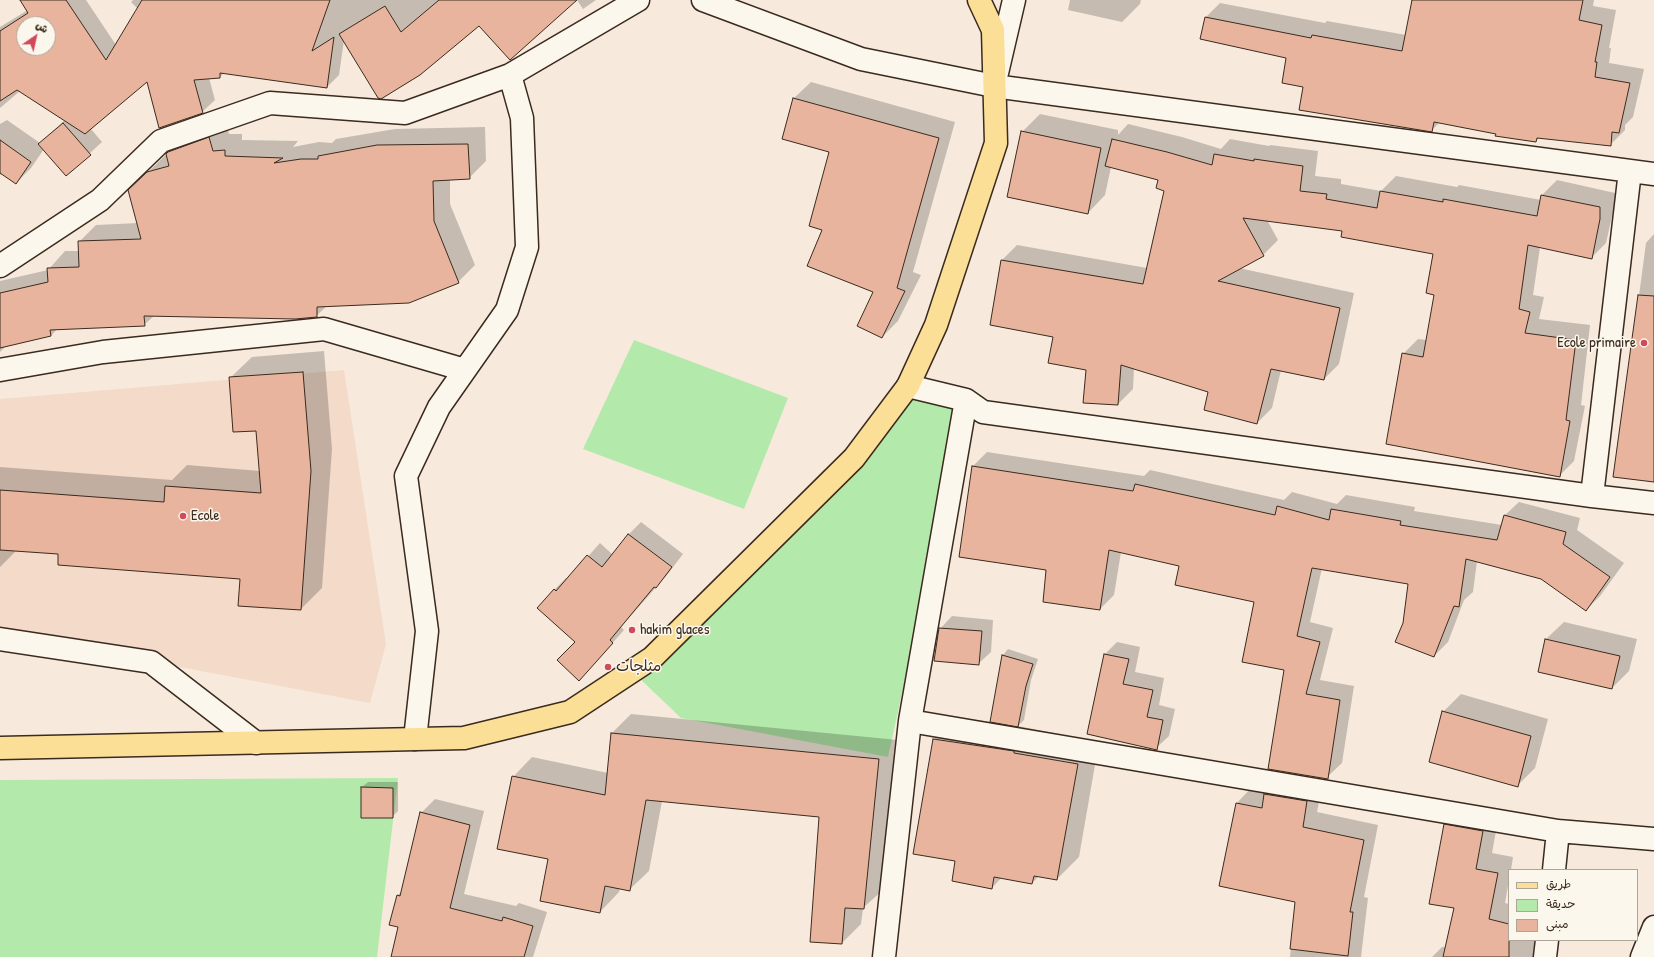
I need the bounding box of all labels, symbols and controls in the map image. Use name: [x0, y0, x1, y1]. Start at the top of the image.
north arrow: [16, 16, 56, 56]
text: ش: [33, 18, 51, 36]
place label: Ecole primaire: [1557, 334, 1636, 352]
marker: Ecole primaire: [1639, 338, 1649, 348]
place label: Ecole: [191, 507, 219, 525]
marker: Ecole: [178, 511, 188, 521]
place label: hakim glaces: [640, 621, 710, 639]
marker: hakim glaces: [627, 625, 637, 635]
place label: مثلجات: [616, 658, 661, 676]
marker: مثلجات: [603, 662, 613, 672]
legend: [1508, 869, 1638, 941]
text: طريق: [1546, 875, 1571, 892]
text: حديقة: [1546, 895, 1575, 912]
text: مبنى: [1546, 915, 1569, 932]

